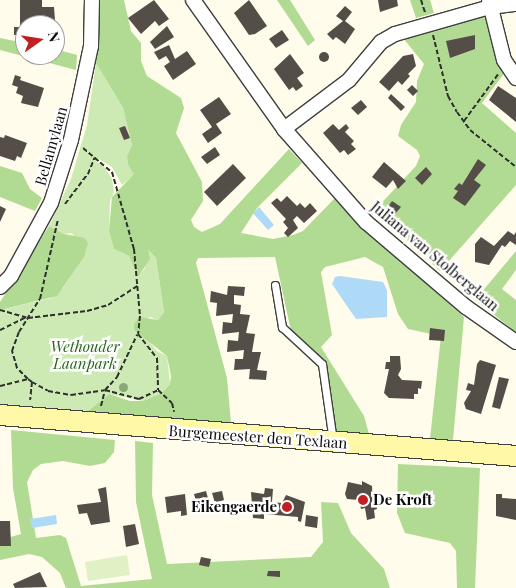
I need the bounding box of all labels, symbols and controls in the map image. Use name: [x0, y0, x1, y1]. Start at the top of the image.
north arrow: [15, 15, 65, 65]
text: N: [44, 30, 65, 44]
street label: Bellamylaan: [31, 104, 71, 188]
street label: Juliana van Stolberglaan: [367, 197, 503, 315]
park label: Wethouder Laanpark: [50, 337, 120, 372]
street label: Burgemeester den Texlaan: [168, 422, 348, 452]
place label: De Kroft: [373, 491, 432, 509]
marker: De Kroft: [357, 494, 369, 506]
place label: Eikengaerde: [191, 498, 277, 516]
marker: Eikengaerde: [281, 501, 293, 513]

